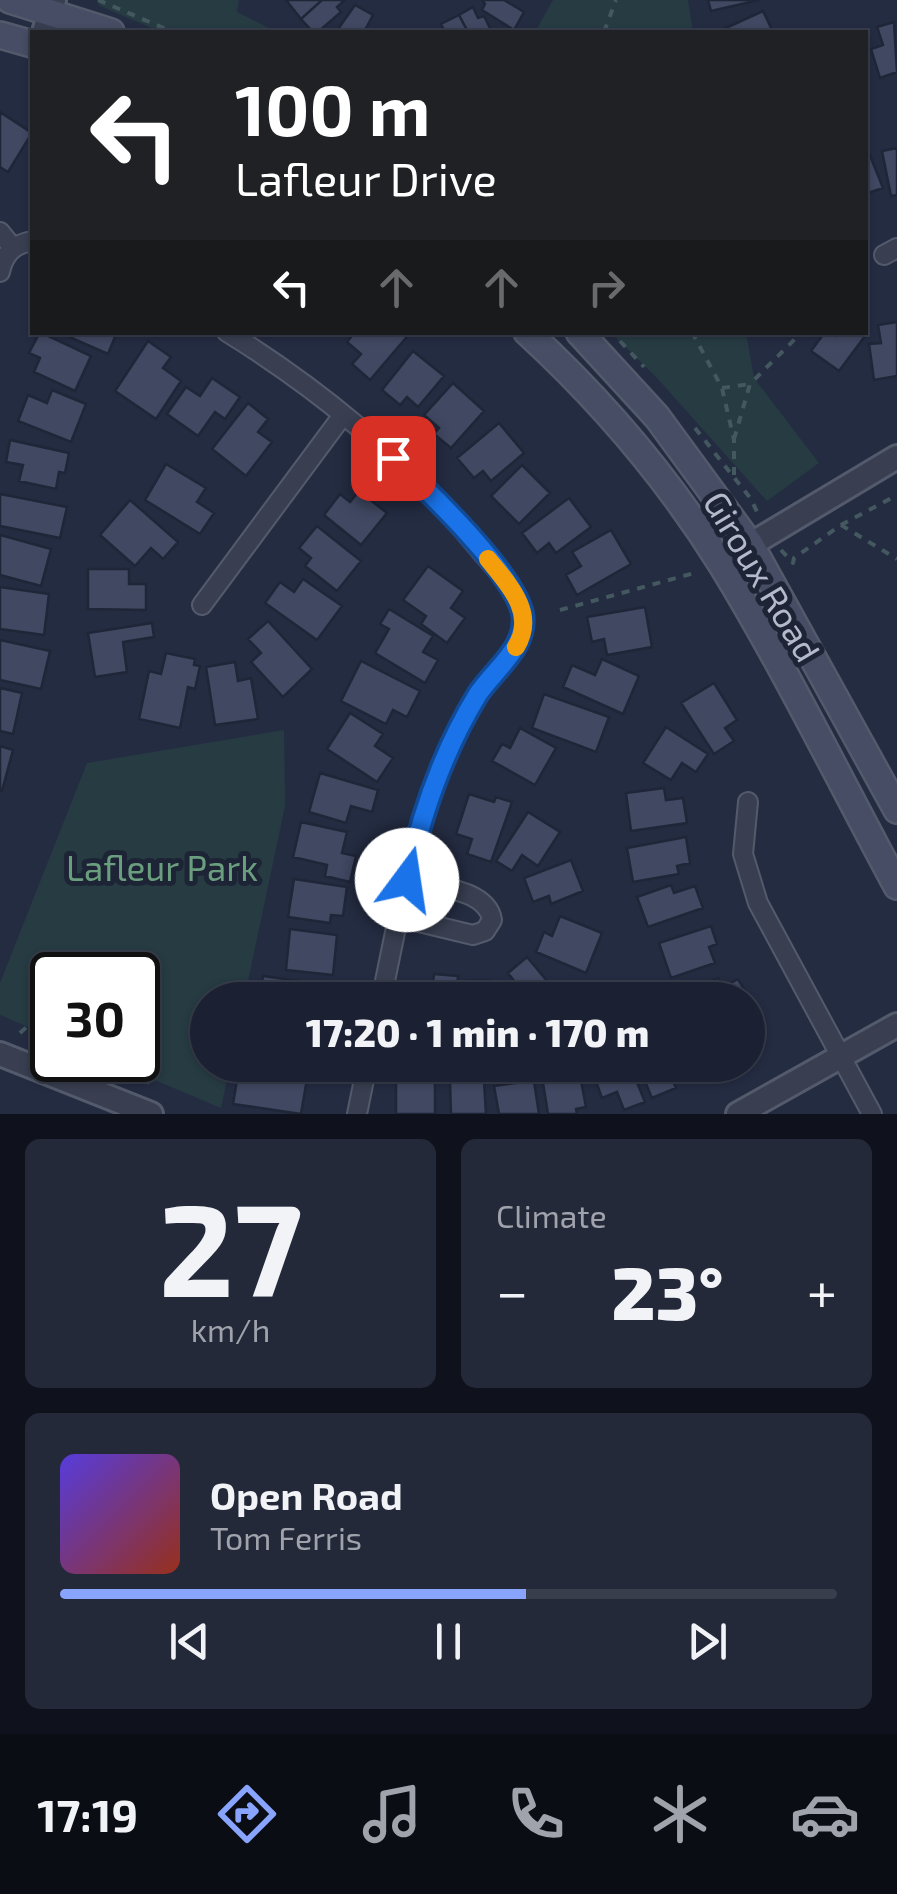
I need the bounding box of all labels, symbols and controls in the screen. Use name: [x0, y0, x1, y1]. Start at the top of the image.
text: 100 m: [235, 66, 430, 150]
icon: left: [70, 70, 200, 200]
text: Lafleur Drive: [235, 151, 497, 205]
icon: left: [264, 260, 319, 315]
icon: ahead: [369, 260, 424, 315]
icon: ahead: [474, 260, 529, 315]
icon: right: [579, 260, 634, 315]
pin: [351, 416, 436, 501]
icon: arrive: [366, 431, 421, 486]
street label: Giroux Road: [696, 483, 830, 669]
position arrow: [355, 828, 459, 932]
park label: Lafleur Park: [66, 846, 258, 888]
speed limit sign: 30: [30, 952, 160, 1082]
text: 17:20 · 1 min · 170 m: [306, 1009, 649, 1055]
text: 27: [158, 1167, 303, 1323]
text: Climate: [496, 1196, 607, 1234]
text: 23°: [611, 1245, 724, 1335]
text: −: [496, 1257, 528, 1323]
text: +: [807, 1257, 837, 1323]
text: km/h: [191, 1310, 270, 1348]
text: Open Road: [210, 1472, 403, 1518]
text: Tom Ferris: [210, 1518, 362, 1556]
icon: previous: [162, 1614, 217, 1669]
icon: pause: [421, 1614, 476, 1669]
icon: next: [680, 1614, 735, 1669]
icon: directions: [212, 1779, 282, 1849]
icon: music: [357, 1779, 427, 1849]
icon: phone: [501, 1779, 571, 1849]
icon: climate: [645, 1779, 715, 1849]
icon: car: [790, 1779, 860, 1849]
text: 17:19: [37, 1787, 138, 1841]

